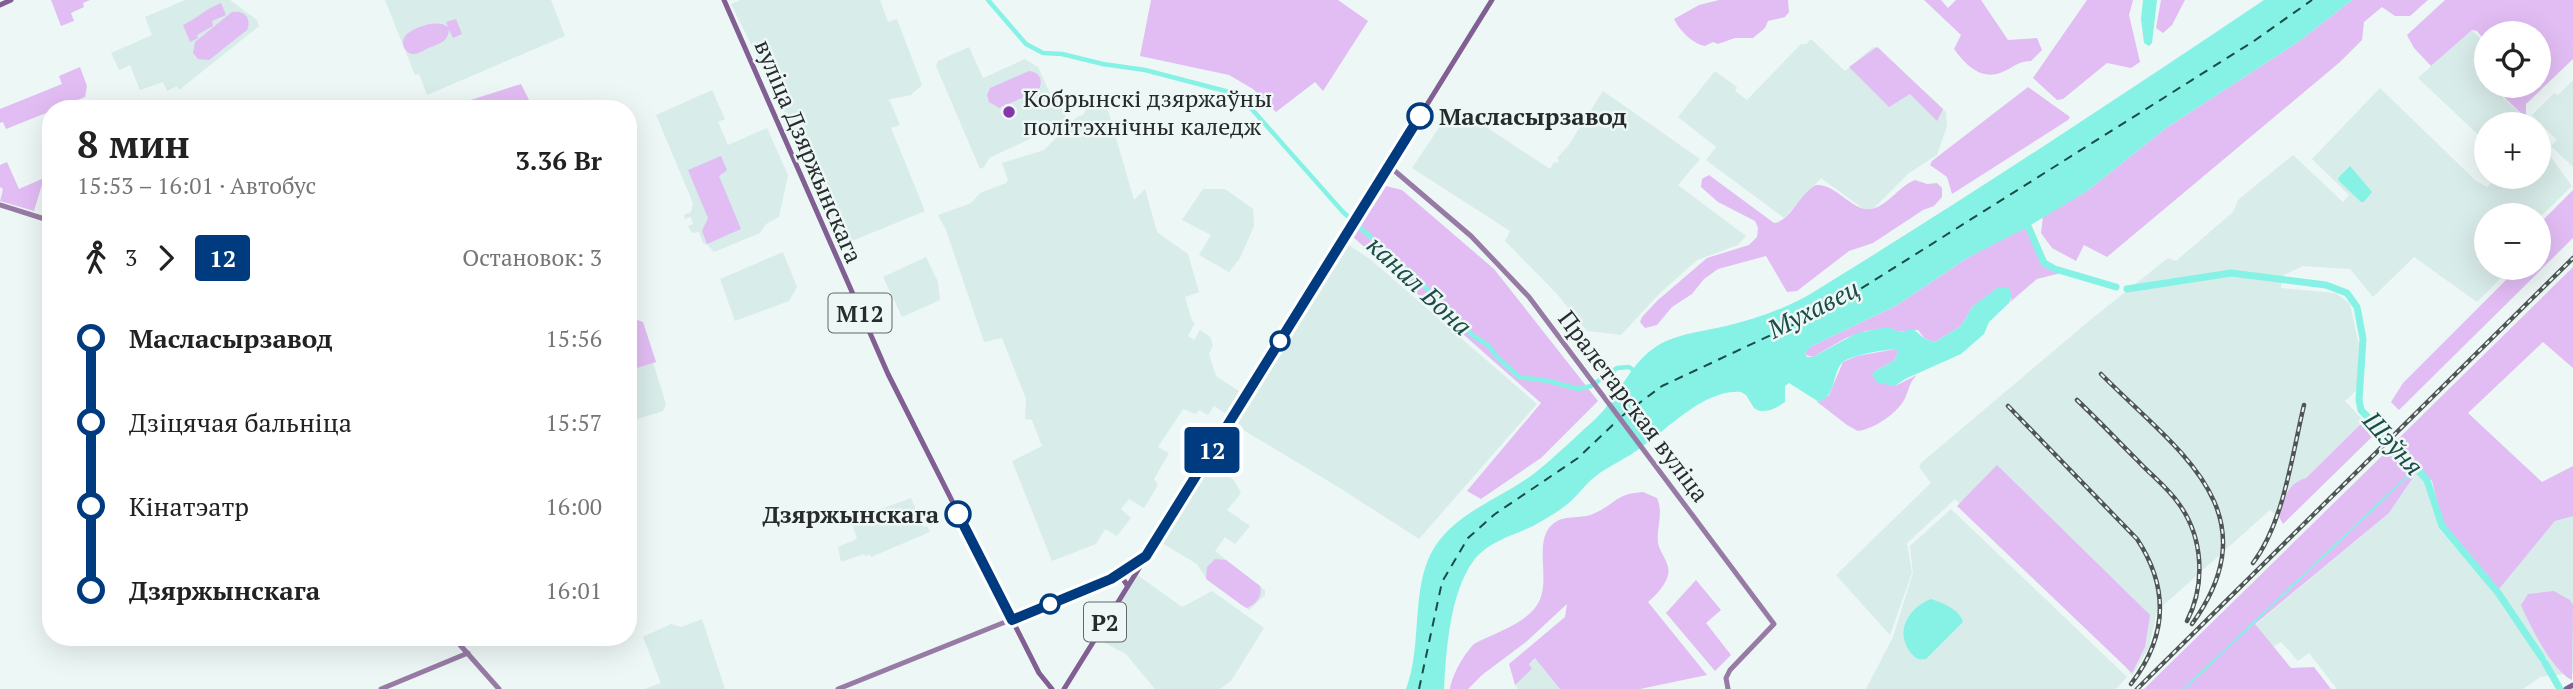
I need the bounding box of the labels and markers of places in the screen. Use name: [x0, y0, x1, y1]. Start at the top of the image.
place label: Кобрынскі дзяржаўны політэхнічны каледж: [1023, 82, 1272, 142]
place label: Масласырзавод: [1439, 100, 1627, 132]
marker: Масласырзавод: [1407, 103, 1433, 129]
marker: Кобрынскі дзяржаўны політэхнічны каледж: [1001, 104, 1017, 120]
unlabelled marker: [1270, 331, 1290, 351]
place label: Дзяржынскага: [762, 498, 940, 530]
marker: Дзяржынскага: [945, 501, 971, 527]
unlabelled marker: [1040, 594, 1060, 614]

